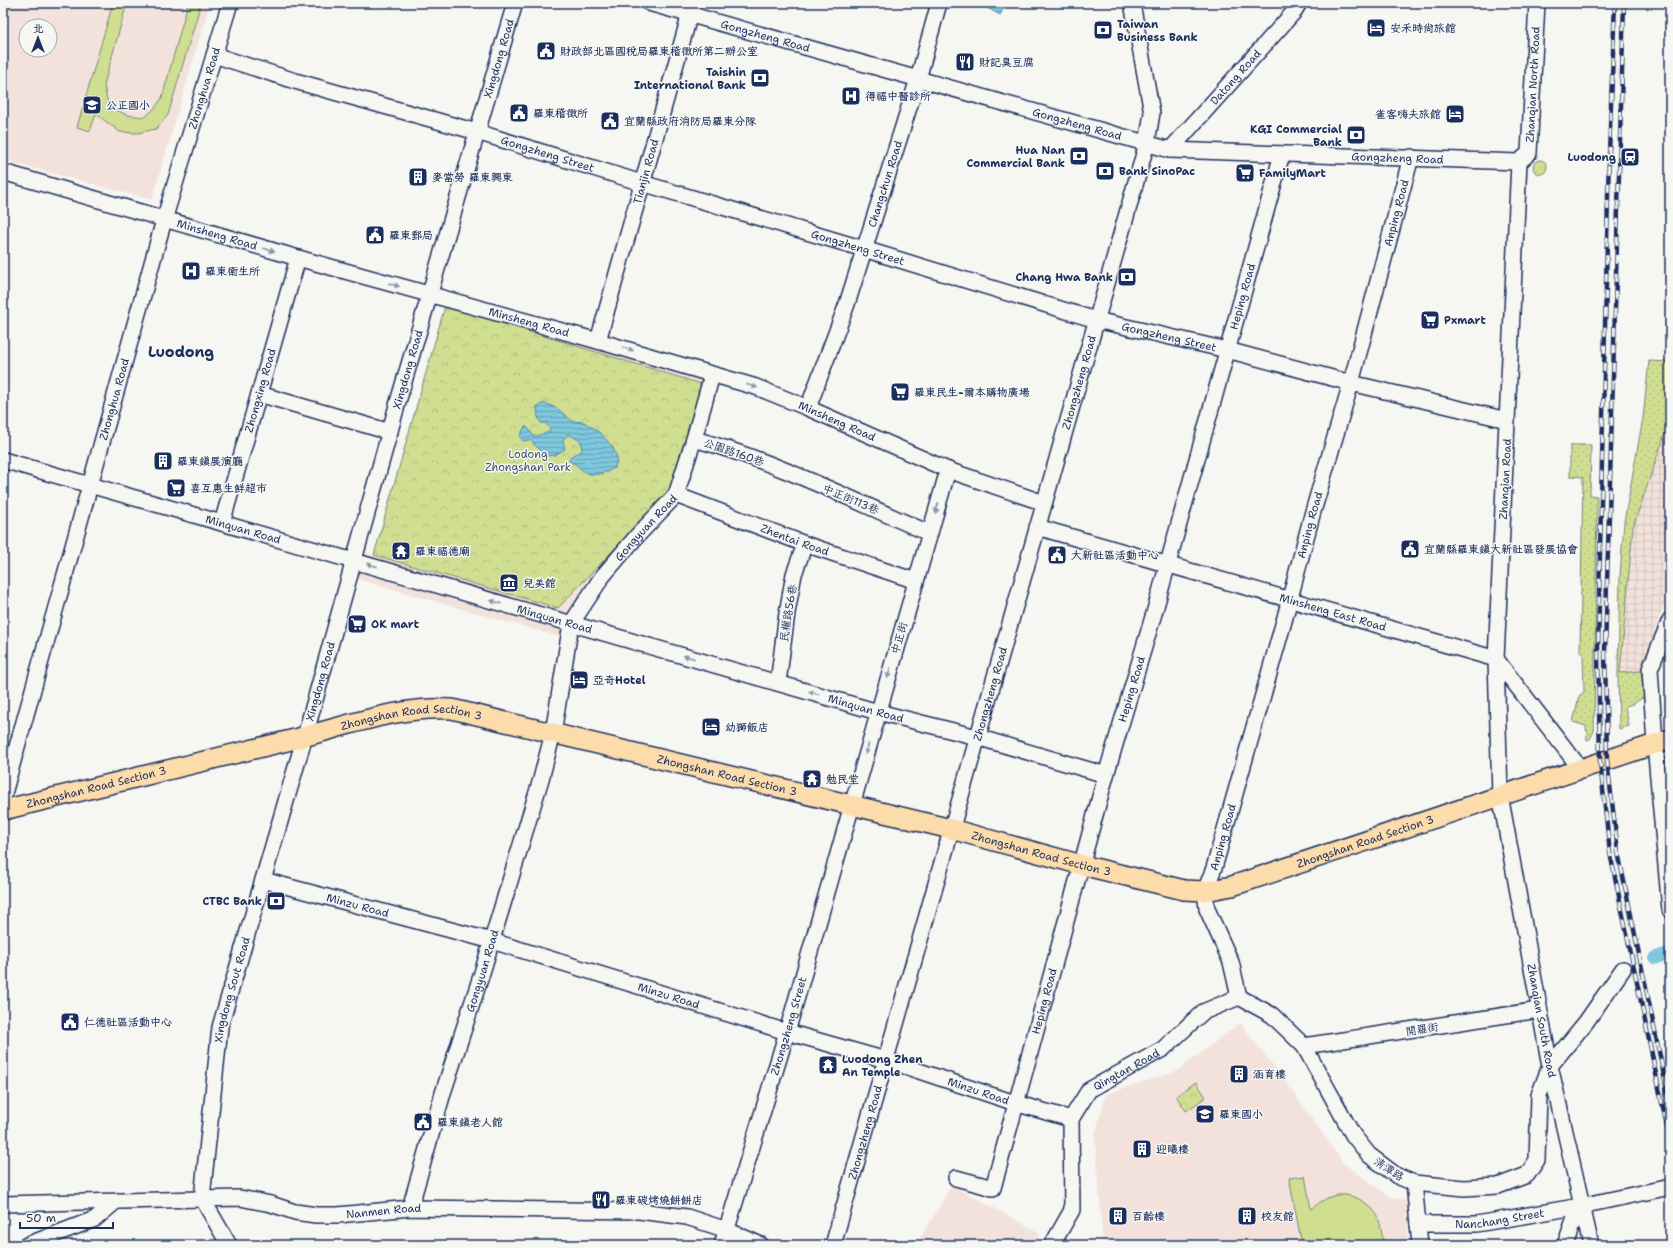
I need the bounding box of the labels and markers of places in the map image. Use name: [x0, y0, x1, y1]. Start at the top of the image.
place label: Taiwan Business Bank: [1117, 17, 1198, 45]
hotel icon: 安禾時尚旅館: [1365, 17, 1387, 39]
bank icon: Taiwan Business Bank: [1092, 19, 1114, 41]
place label: 安禾時尚旅館: [1390, 21, 1456, 36]
public building icon: 財政部北區國稅局羅東稽徵所第二辦公室: [535, 40, 557, 62]
place label: 財政部北區國稅局羅東稽徵所第二辦公室: [560, 44, 758, 59]
restaurant icon: 財記臭豆腐: [954, 51, 976, 73]
place label: 財記臭豆腐: [979, 55, 1034, 70]
place label: Taishin International Bank: [634, 65, 747, 93]
bank icon: Taishin International Bank: [749, 67, 771, 89]
hospital icon: 得福中醫診所: [840, 85, 862, 107]
place label: 得福中醫診所: [865, 89, 931, 104]
school or university icon: 公正國小: [81, 94, 103, 116]
place label: 公正國小: [106, 98, 150, 113]
public building icon: 羅東稽徵所: [508, 102, 530, 124]
hotel icon: 雀客嗨夫旅館: [1444, 103, 1466, 125]
place label: 羅東稽徵所: [533, 106, 588, 121]
place label: 雀客嗨夫旅館: [1375, 107, 1441, 122]
public building icon: 宜蘭縣政府消防局羅東分隊: [599, 110, 621, 132]
place label: 宜蘭縣政府消防局羅東分隊: [624, 114, 756, 129]
place label: KGI Commercial Bank: [1250, 122, 1342, 150]
bank icon: KGI Commercial Bank: [1345, 124, 1367, 146]
place label: Hua Nan Commercial Bank: [967, 143, 1066, 171]
bank icon: Hua Nan Commercial Bank: [1068, 145, 1090, 167]
station icon: Luodong: [1619, 146, 1641, 168]
place label: Luodong: [1567, 150, 1616, 165]
bank icon: Bank SinoPac: [1094, 160, 1116, 182]
supermarket icon: FamilyMart: [1234, 162, 1256, 184]
place label: Bank SinoPac: [1119, 164, 1195, 179]
building icon: 麥當勞 羅東興東: [407, 166, 429, 188]
place label: FamilyMart: [1259, 166, 1327, 181]
place label: 麥當勞 羅東興東: [432, 170, 513, 185]
public building icon: 羅東郵局: [364, 224, 386, 246]
place label: 羅東郵局: [389, 228, 433, 243]
hospital icon: 羅東衛生所: [180, 260, 202, 282]
place label: 羅東衛生所: [205, 264, 260, 279]
bank icon: Chang Hwa Bank: [1116, 266, 1138, 288]
place label: Chang Hwa Bank: [1015, 270, 1113, 285]
supermarket icon: Pxmart: [1419, 309, 1441, 331]
place label: Pxmart: [1444, 313, 1486, 328]
supermarket icon: 羅東民生-爾本購物廣場: [889, 381, 911, 403]
place label: 羅東民生-爾本購物廣場: [914, 385, 1030, 400]
building icon: 羅東鎮展演廳: [152, 450, 174, 472]
place label: 羅東鎮展演廳: [177, 454, 243, 469]
supermarket icon: 喜互惠生鮮超市: [165, 477, 187, 499]
place label: 喜互惠生鮮超市: [190, 481, 267, 496]
public building icon: 宜蘭縣羅東鎮大新社區發展協會: [1399, 538, 1421, 560]
temple icon: 羅東福德廟: [390, 540, 412, 562]
place label: 宜蘭縣羅東鎮大新社區發展協會: [1424, 542, 1578, 557]
place label: 羅東福德廟: [415, 544, 470, 559]
public building icon: 大新社區活動中心: [1046, 544, 1068, 566]
place label: 大新社區活動中心: [1071, 548, 1159, 563]
museum icon: 兒美館: [498, 572, 520, 594]
place label: 兒美館: [523, 576, 556, 591]
supermarket icon: OK mart: [346, 613, 368, 635]
place label: OK mart: [371, 617, 420, 632]
hotel icon: 亞奇Hotel: [568, 669, 590, 691]
place label: 亞奇Hotel: [593, 673, 646, 688]
hotel icon: 幼獅飯店: [700, 716, 722, 738]
place label: 幼獅飯店: [725, 720, 769, 735]
temple icon: 勉民堂: [801, 768, 823, 790]
place label: 勉民堂: [826, 772, 859, 787]
bank icon: CTBC Bank: [265, 890, 287, 912]
place label: CTBC Bank: [202, 894, 262, 909]
public building icon: 仁德社區活動中心: [59, 1011, 81, 1033]
place label: 仁德社區活動中心: [84, 1015, 172, 1030]
place label: Luodong Zhen An Temple: [842, 1052, 923, 1080]
temple icon: Luodong Zhen An Temple: [817, 1054, 839, 1076]
building icon: 涵育樓: [1228, 1063, 1250, 1085]
place label: 涵育樓: [1253, 1067, 1286, 1082]
school or university icon: 羅東國小: [1194, 1103, 1216, 1125]
place label: 羅東國小: [1219, 1107, 1263, 1122]
public building icon: 羅東鎮老人館: [412, 1111, 434, 1133]
place label: 羅東鎮老人館: [437, 1115, 503, 1130]
building icon: 迎曦樓: [1131, 1138, 1153, 1160]
place label: 迎曦樓: [1156, 1142, 1189, 1157]
restaurant icon: 羅東碳烤燒餅餅店: [590, 1189, 612, 1211]
place label: 羅東碳烤燒餅餅店: [615, 1193, 703, 1208]
building icon: 百齡樓: [1107, 1205, 1129, 1227]
building icon: 校友館: [1236, 1205, 1258, 1227]
place label: 百齡樓: [1132, 1209, 1165, 1224]
place label: 校友館: [1261, 1209, 1294, 1224]

